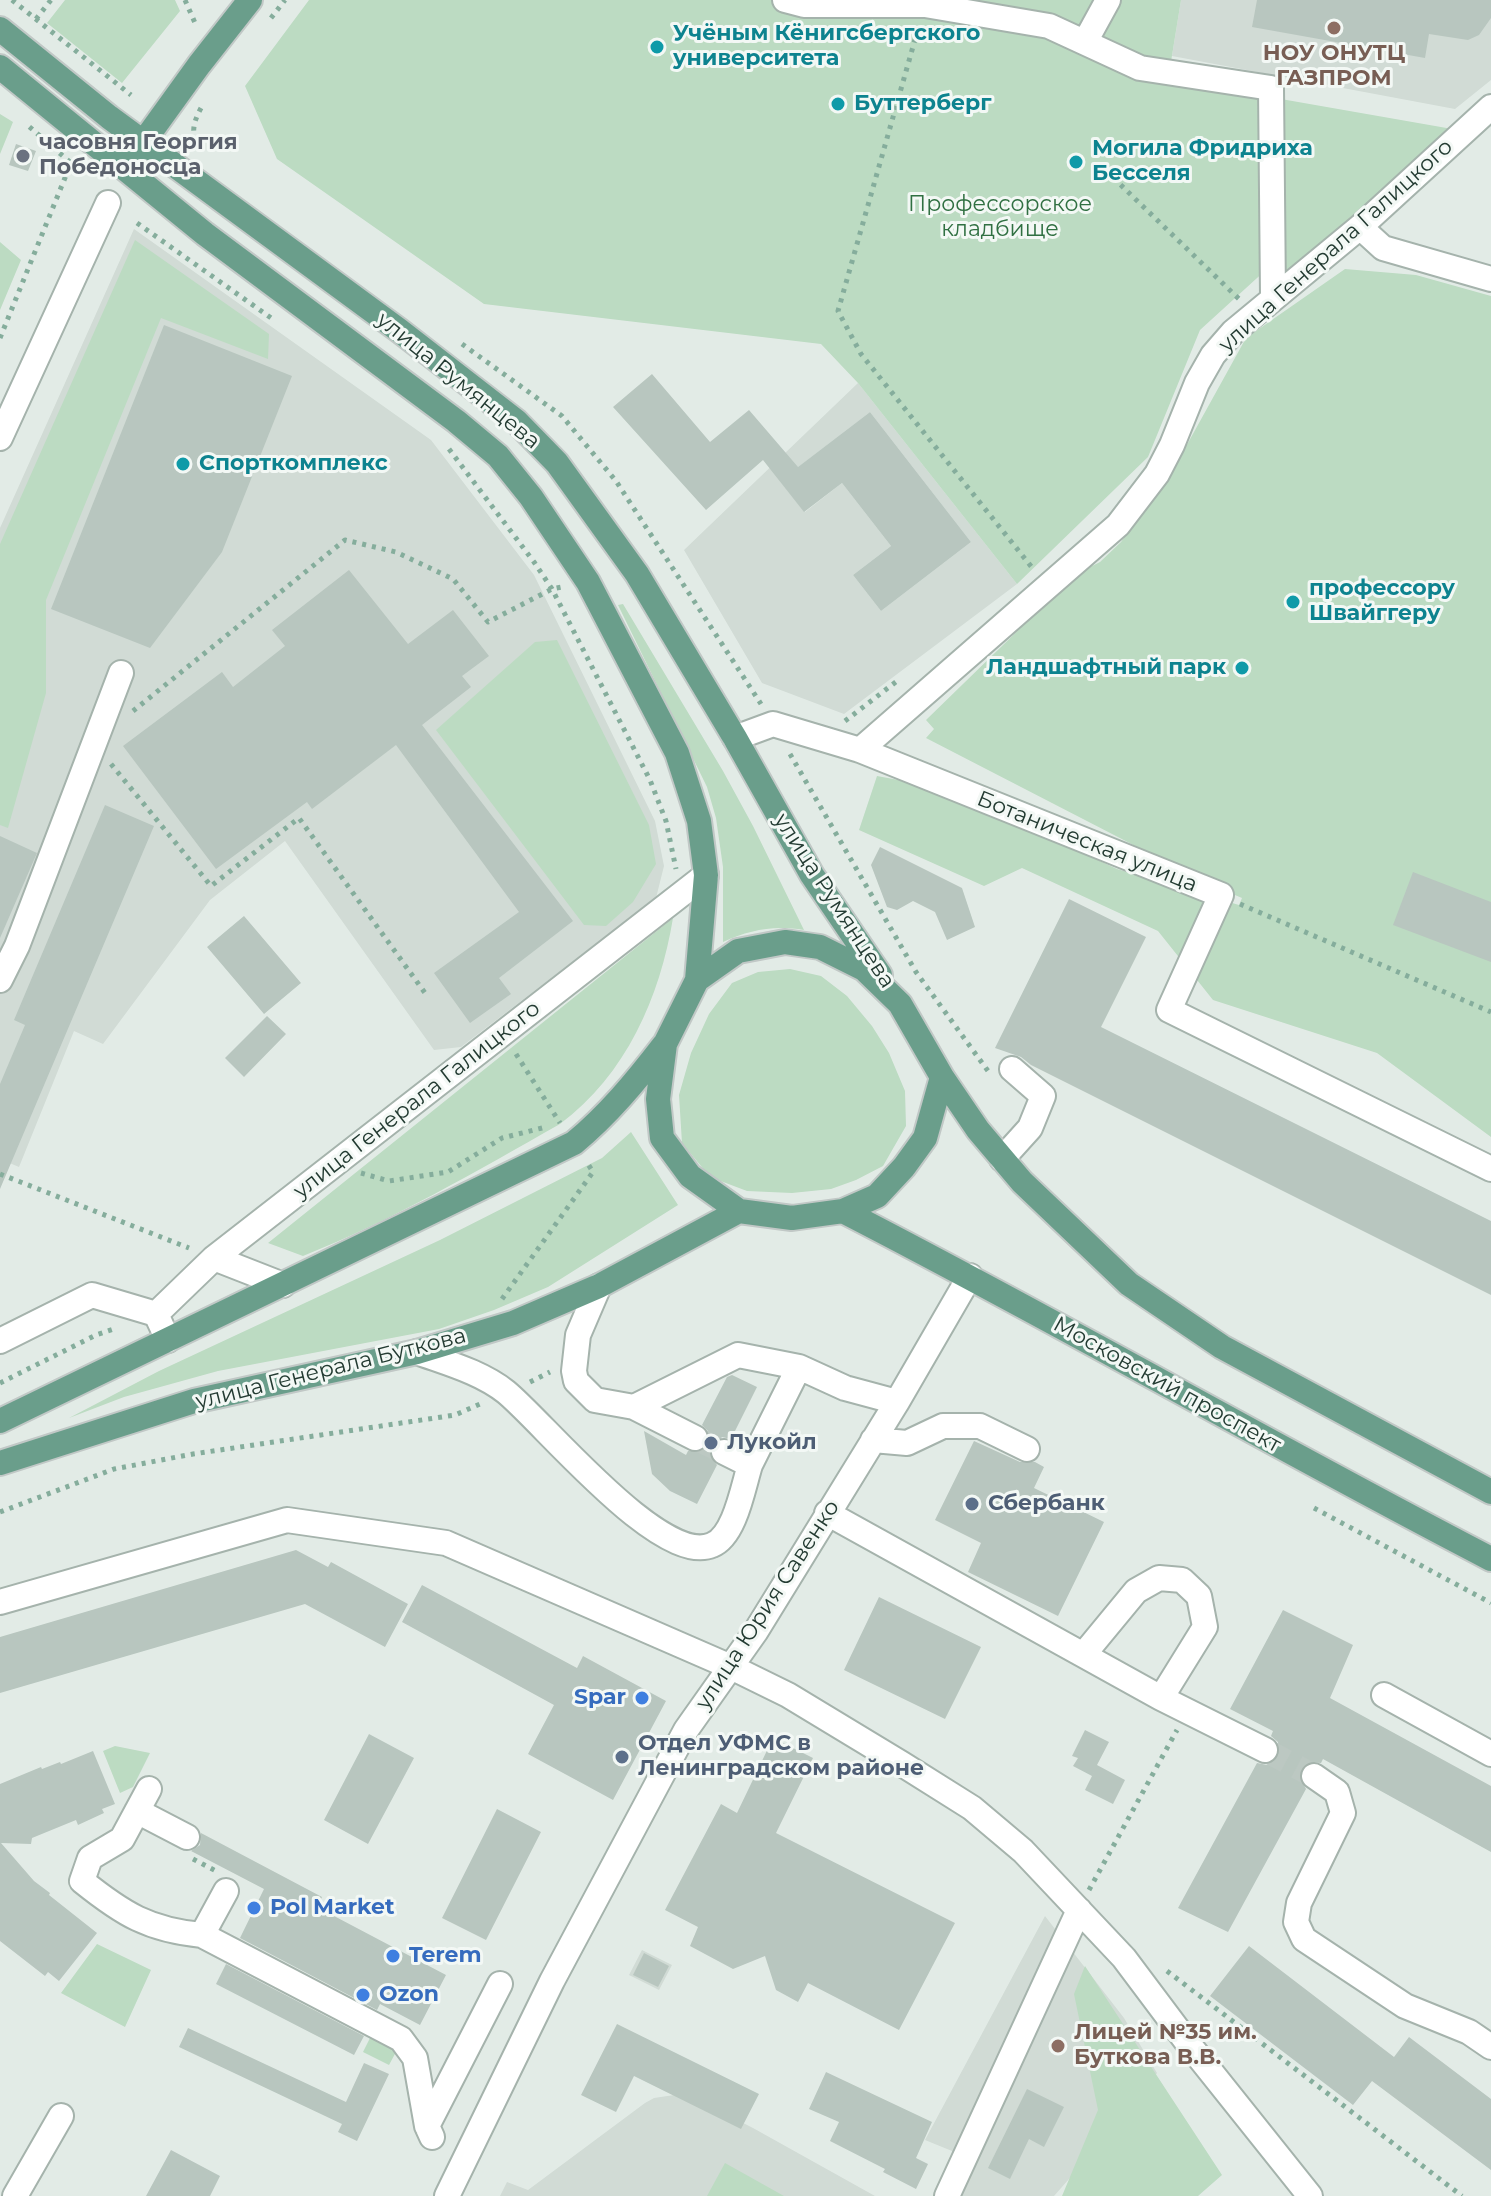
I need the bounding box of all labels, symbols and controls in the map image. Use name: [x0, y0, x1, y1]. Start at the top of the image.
marker: НОУ ОНУТЦ ГАЗПРОМ: [1325, 19, 1343, 37]
place label: Учёным Кёнигсбергского университета: [673, 21, 980, 72]
marker: Учёным Кёнигсбергского университета: [648, 38, 666, 56]
place label: НОУ ОНУТЦ ГАЗПРОМ: [1263, 41, 1405, 92]
place label: Буттерберг: [854, 91, 992, 117]
marker: Буттерберг: [829, 95, 847, 113]
place label: часовня Георгия Победоносца: [39, 130, 238, 182]
street label: улица Генерала Галицкого: [1213, 134, 1459, 358]
place label: Могила Фридриха Бесселя: [1092, 136, 1313, 188]
marker: часовня Георгия Победоносца: [14, 147, 32, 165]
marker: Могила Фридриха Бесселя: [1067, 153, 1085, 171]
park label: Профессорское кладбище: [908, 192, 1092, 244]
street label: улица Румянцева: [371, 307, 545, 455]
place label: Спорткомплекс: [199, 451, 388, 477]
marker: Спорткомплекс: [174, 455, 192, 473]
place label: профессору Швайггеру: [1309, 576, 1455, 628]
marker: профессору Швайггеру: [1284, 593, 1302, 611]
place label: Ландшафтный парк: [986, 655, 1226, 681]
marker: Ландшафтный парк: [1233, 659, 1251, 677]
street label: Ботаническая улица: [973, 786, 1201, 898]
street label: улица Румянцева: [768, 809, 900, 993]
street label: улица Генерала Галицкого: [288, 995, 546, 1205]
street label: Московский проспект: [1049, 1311, 1285, 1459]
street label: улица Генерала Буткова: [193, 1323, 469, 1415]
place label: Лукойл: [727, 1430, 817, 1456]
marker: Лукойл: [702, 1434, 720, 1452]
place label: Сбербанк: [988, 1491, 1105, 1517]
street label: улица Юрия Савенко: [690, 1495, 846, 1715]
marker: Сбербанк: [963, 1495, 981, 1513]
place label: Spar: [574, 1685, 626, 1711]
marker: Spar: [633, 1689, 651, 1707]
place label: Отдел УФМС в Ленинградском районе: [638, 1731, 924, 1782]
marker: Отдел УФМС в Ленинградском районе: [613, 1748, 631, 1766]
place label: Pol Market: [270, 1895, 394, 1921]
marker: Pol Market: [245, 1899, 263, 1917]
place label: Terem: [409, 1943, 482, 1969]
marker: Terem: [384, 1947, 402, 1965]
place label: Ozon: [379, 1982, 439, 2008]
marker: Ozon: [354, 1986, 372, 2004]
place label: Лицей №35 им. Буткова В.В.: [1074, 2020, 1257, 2072]
marker: Лицей №35 им. Буткова В.В.: [1049, 2037, 1067, 2055]

